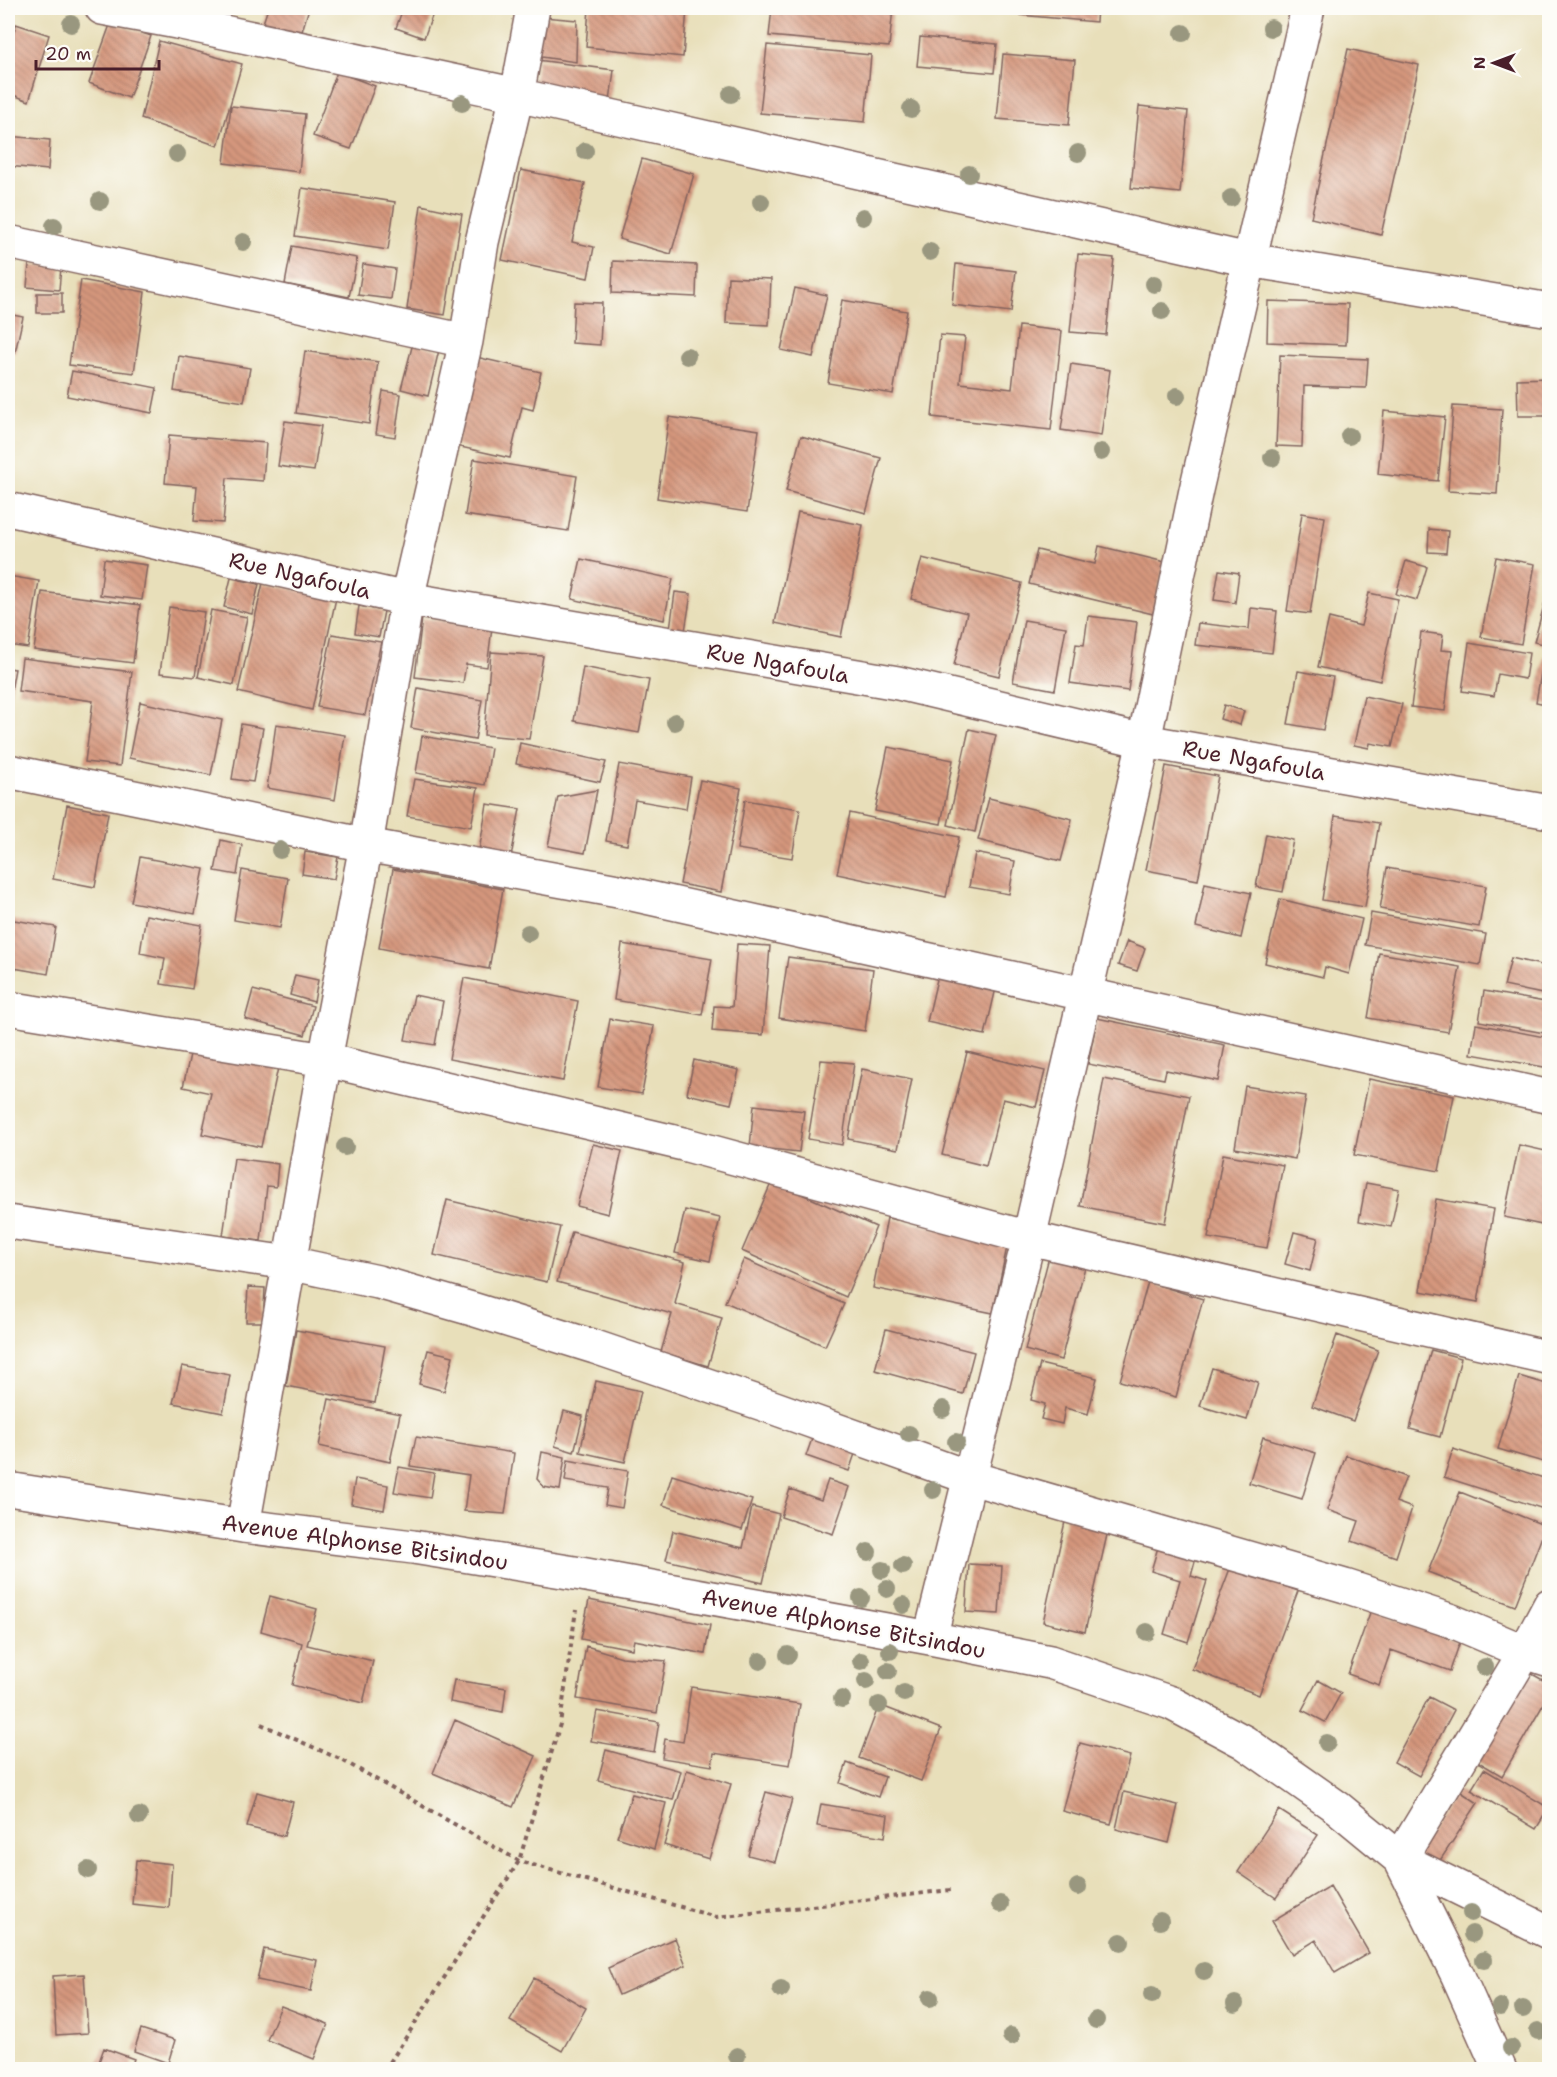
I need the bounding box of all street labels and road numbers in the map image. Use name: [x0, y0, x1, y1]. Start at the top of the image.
street label: Rue Ngafoula: [226, 545, 374, 606]
street label: Rue Ngafoula: [704, 637, 852, 690]
street label: Rue Ngafoula: [1180, 734, 1328, 787]
street label: Avenue Alphonse Bitsindou: [220, 1508, 510, 1577]
street label: Avenue Alphonse Bitsindou: [700, 1582, 988, 1665]

